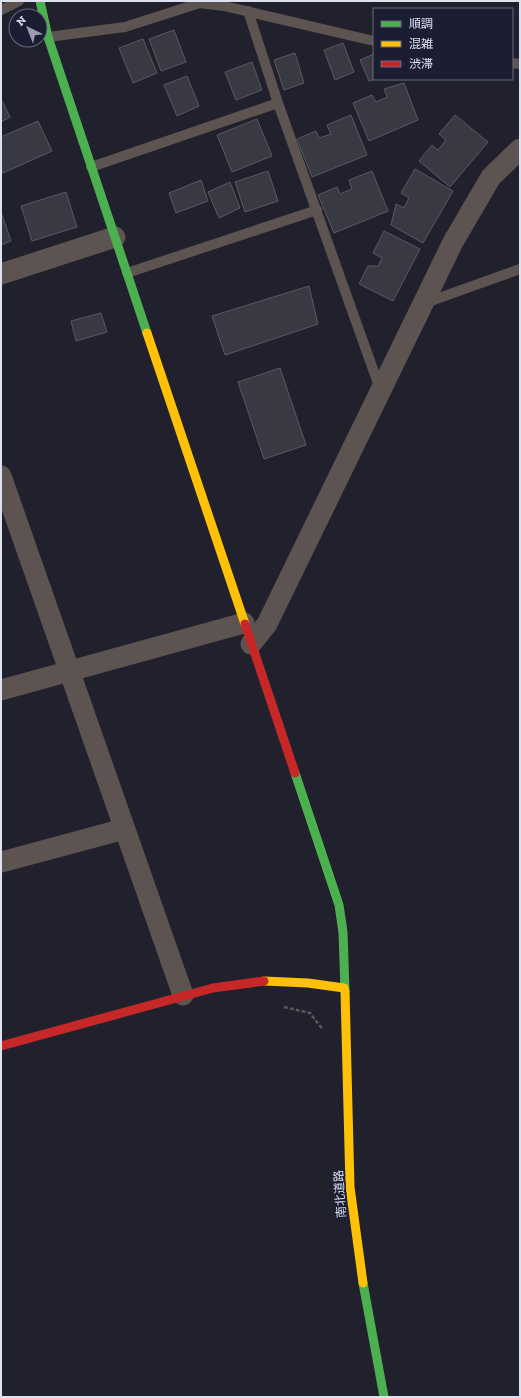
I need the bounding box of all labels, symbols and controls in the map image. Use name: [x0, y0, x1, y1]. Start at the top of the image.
north arrow: [8, 8, 48, 48]
legend: [373, 8, 513, 80]
text: N: [14, 13, 29, 29]
text: 順調: [409, 17, 433, 31]
text: 混雑: [409, 37, 433, 51]
text: 渋滞: [409, 57, 433, 71]
street label: 南北道路: [331, 1170, 349, 1218]

